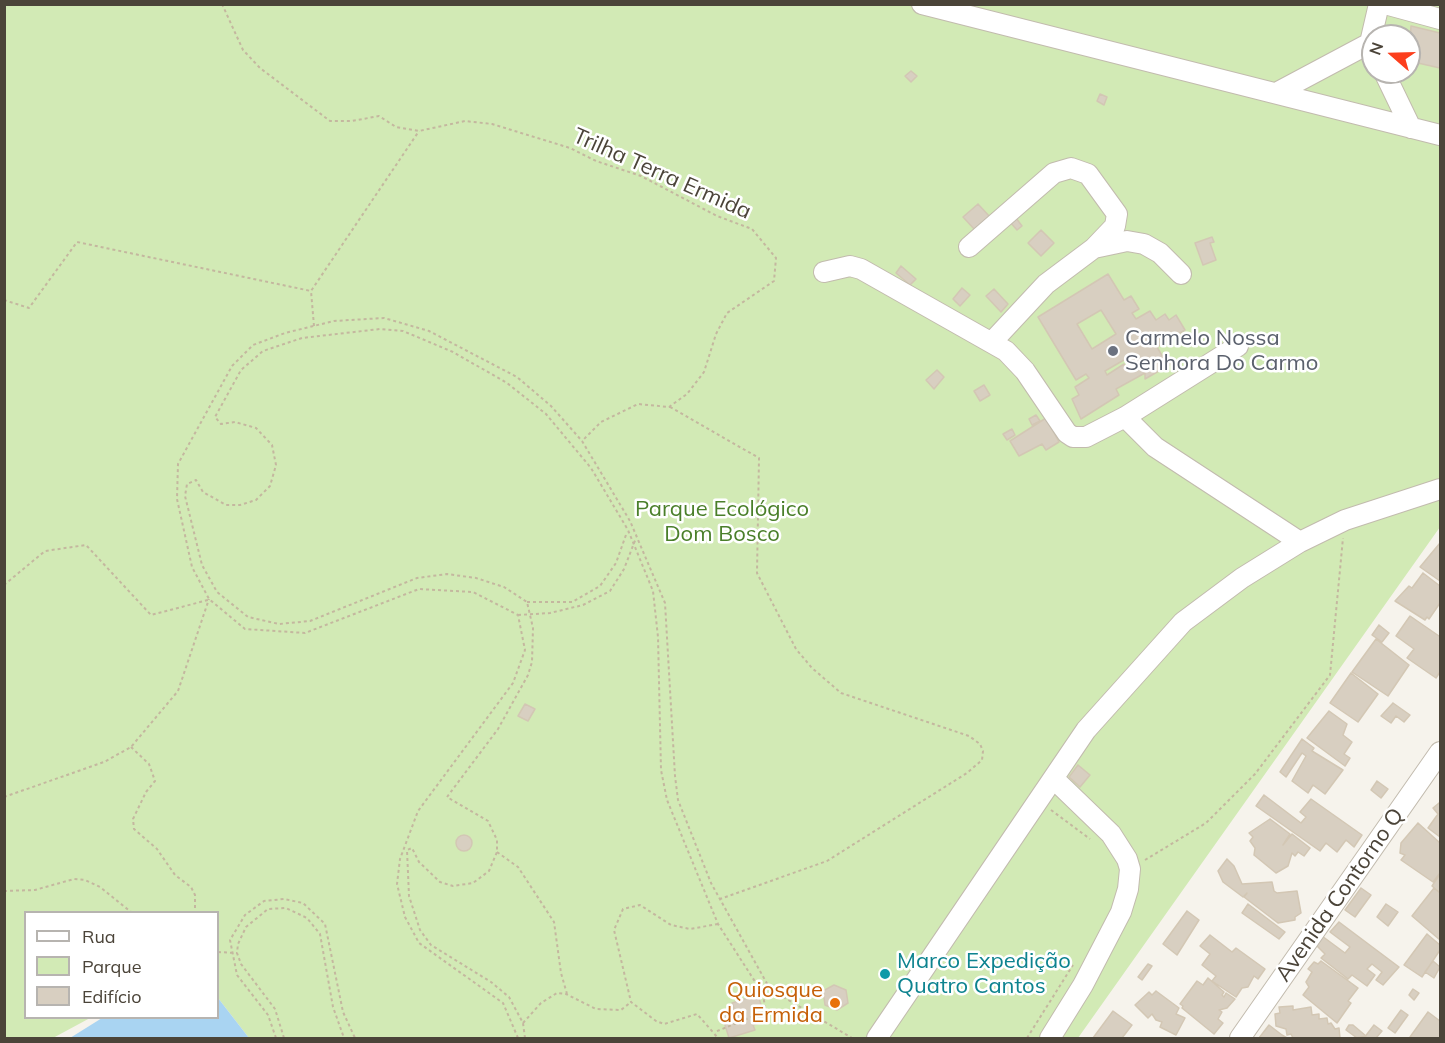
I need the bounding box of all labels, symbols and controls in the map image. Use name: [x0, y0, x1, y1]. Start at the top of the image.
north arrow: [1361, 24, 1421, 84]
text: N: [1364, 39, 1387, 58]
street label: Trilha Terra Ermida: [569, 123, 755, 225]
place label: Carmelo Nossa Senhora Do Carmo: [1125, 325, 1318, 376]
marker: Carmelo Nossa Senhora Do Carmo: [1106, 344, 1120, 358]
park label: Parque Ecológico Dom Bosco: [635, 496, 809, 548]
street label: Avenida Contorno Q: [1270, 803, 1410, 987]
legend: [24, 911, 219, 1019]
text: Rua: [82, 925, 116, 948]
place label: Marco Expedição Quatro Cantos: [897, 948, 1071, 999]
text: Parque: [82, 955, 141, 978]
marker: Marco Expedição Quatro Cantos: [878, 967, 892, 981]
place label: Quiosque da Ermida: [719, 977, 823, 1028]
text: Edifício: [82, 985, 141, 1008]
marker: Quiosque da Ermida: [828, 996, 842, 1010]

